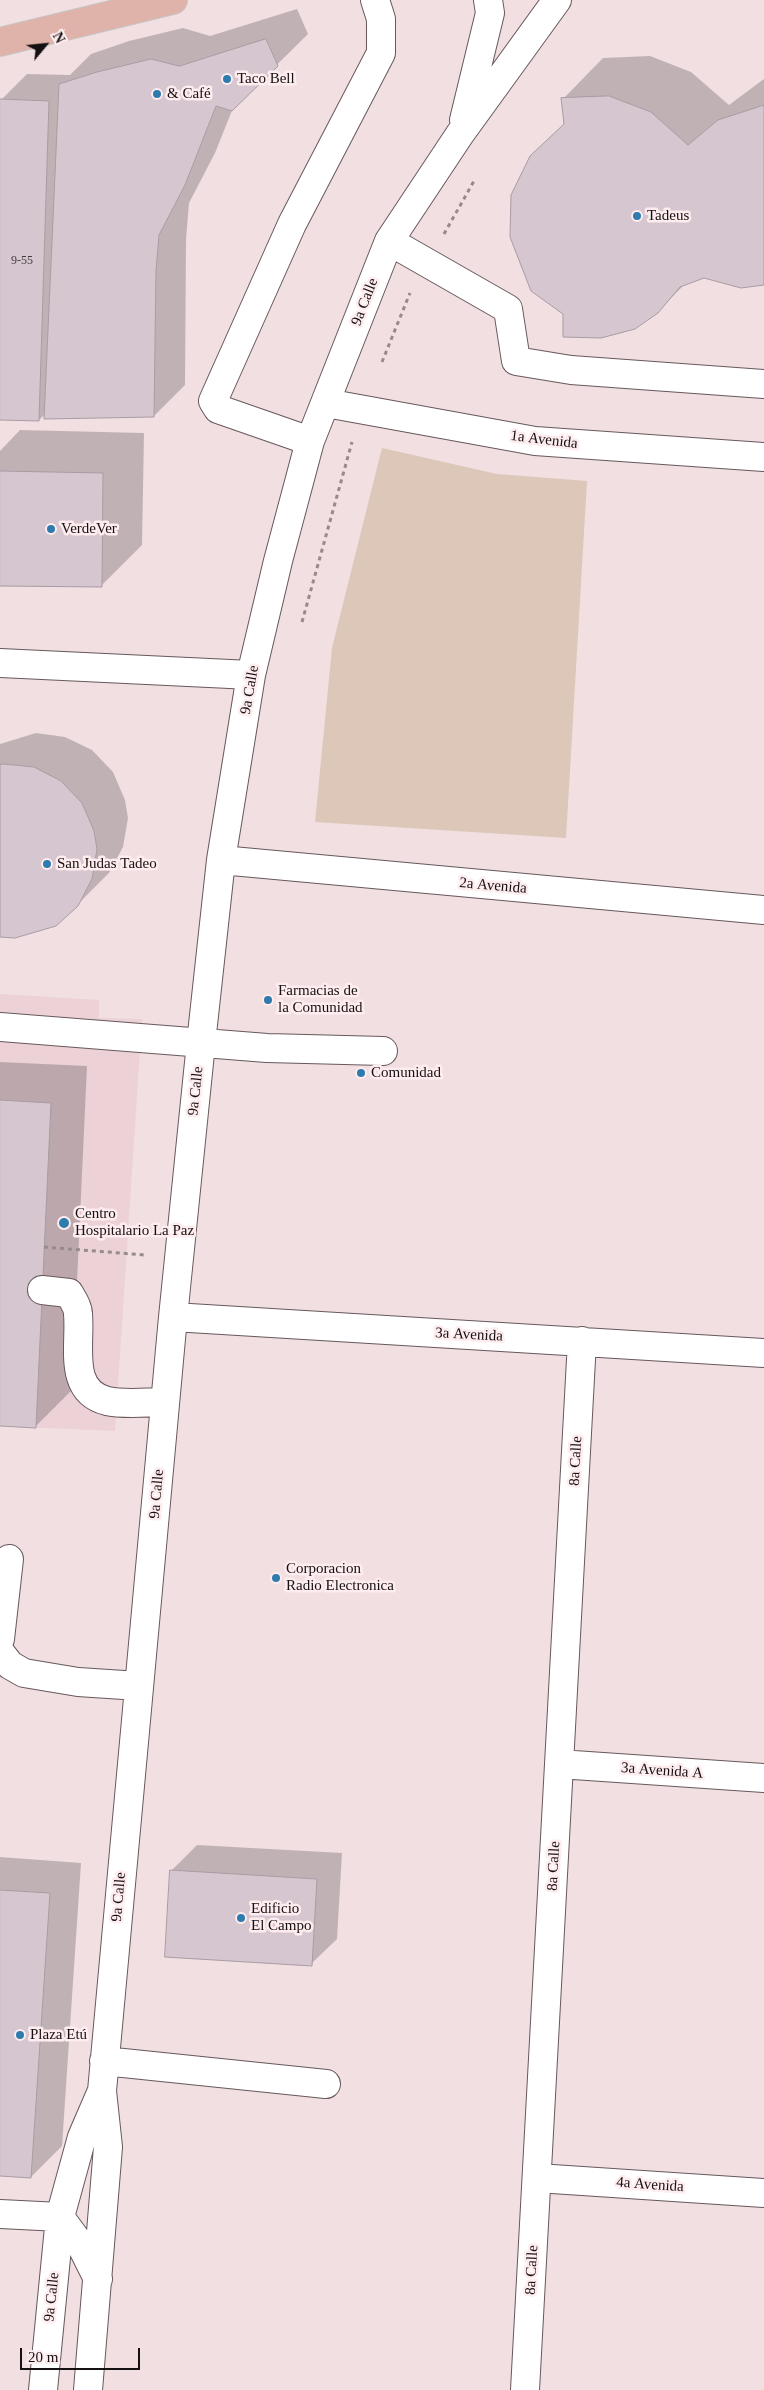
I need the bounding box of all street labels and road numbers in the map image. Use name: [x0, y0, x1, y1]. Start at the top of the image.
street label: 9a Calle: [348, 276, 382, 328]
street label: 1a Avenida: [509, 427, 579, 453]
street label: 9a Calle: [237, 664, 263, 716]
street label: 2a Avenida: [459, 874, 527, 898]
street label: 9a Calle: [184, 1065, 208, 1117]
street label: 3a Avenida: [435, 1324, 503, 1346]
street label: 8a Calle: [566, 1436, 586, 1486]
street label: 9a Calle: [146, 1469, 168, 1519]
street label: 3a Avenida A: [620, 1759, 704, 1783]
street label: 8a Calle: [544, 1841, 564, 1891]
street label: 9a Calle: [108, 1872, 130, 1922]
street label: 4a Avenida: [616, 2174, 684, 2196]
street label: 8a Calle: [522, 2245, 542, 2295]
street label: 9a Calle: [40, 2271, 64, 2323]

